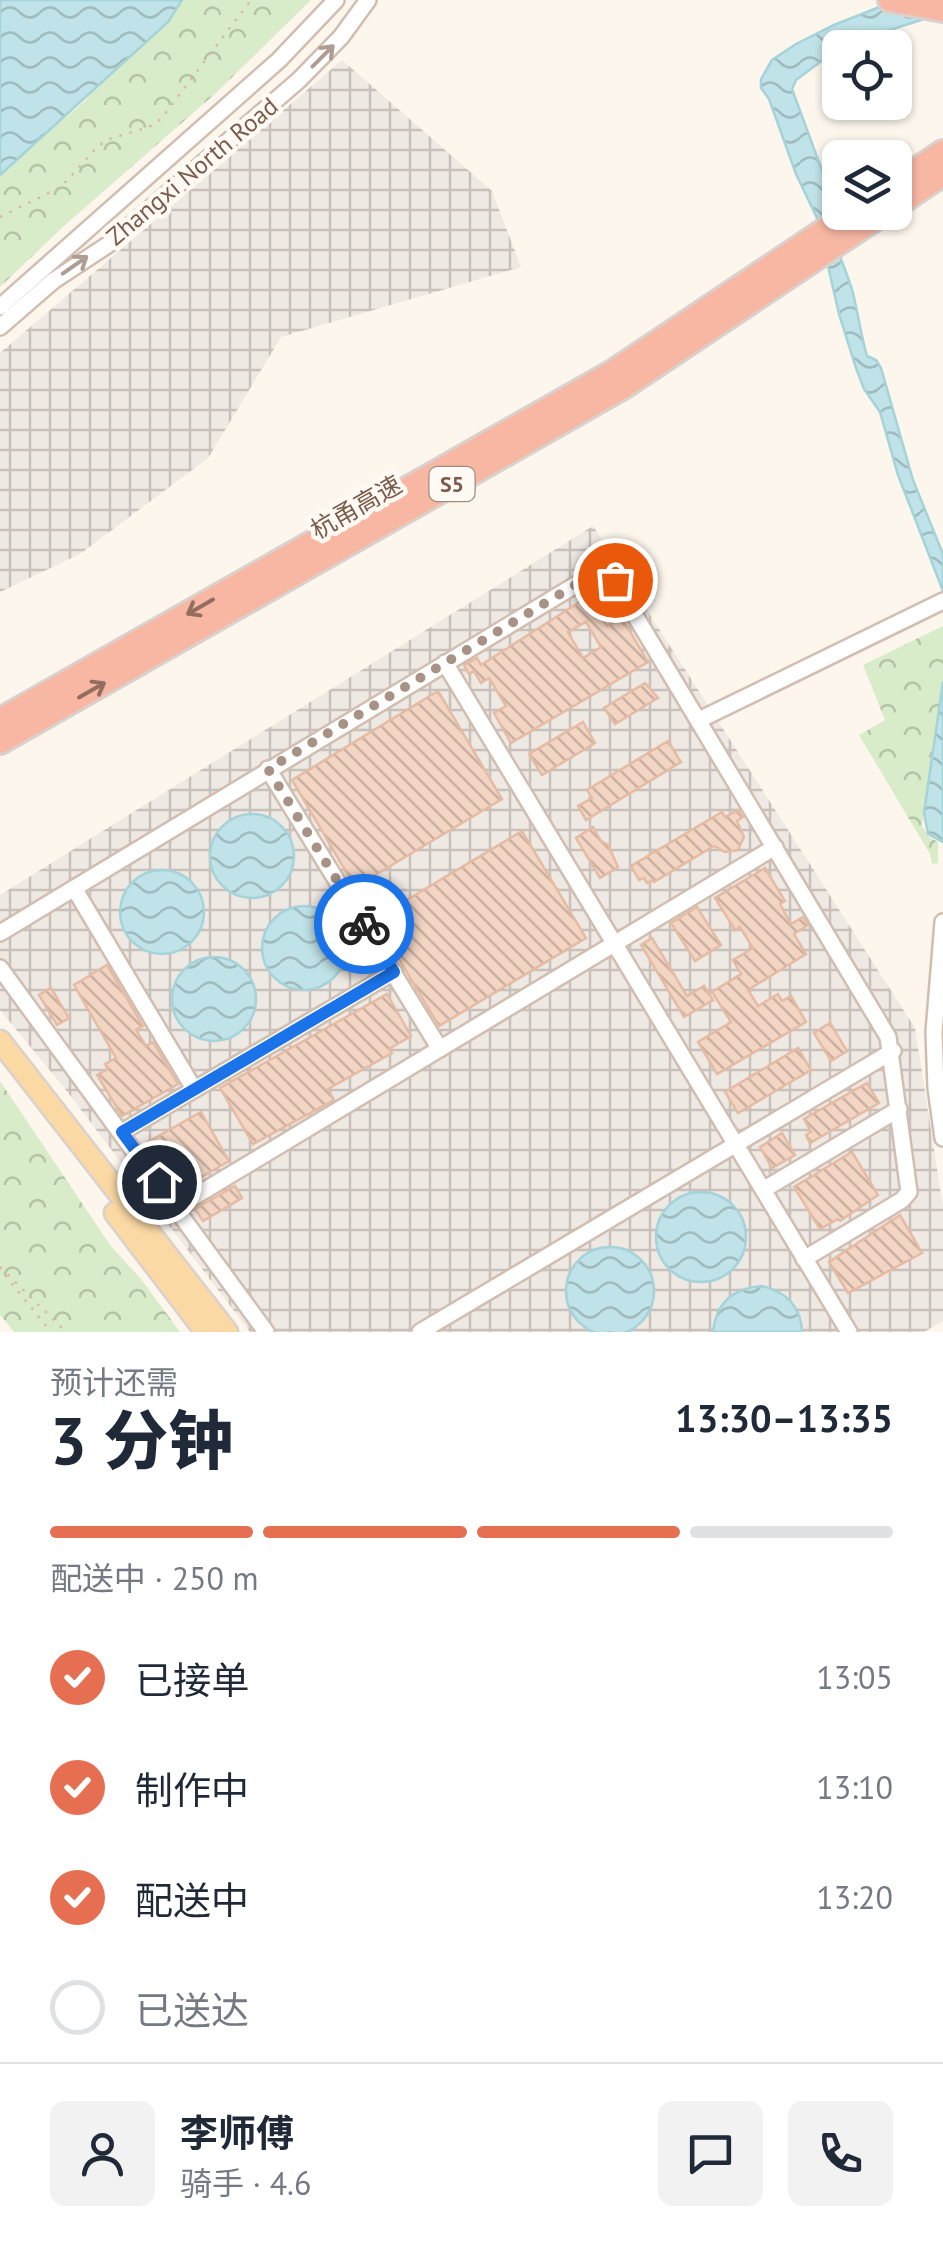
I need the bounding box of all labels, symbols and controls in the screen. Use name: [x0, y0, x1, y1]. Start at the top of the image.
map controls: [822, 30, 912, 230]
button: locate: [822, 30, 912, 120]
one-way arrow: [311, 44, 335, 68]
street label: Zhangxi North Road: [100, 90, 284, 252]
button: layers: [822, 140, 912, 230]
one-way arrow: [61, 255, 89, 276]
road number: S5: [430, 467, 474, 501]
street label: 杭甬高速: [305, 468, 407, 546]
pin: [573, 538, 658, 623]
icon: bag: [588, 553, 643, 608]
one-way arrow: [186, 597, 215, 617]
one-way arrow: [77, 679, 106, 699]
courier: [314, 874, 414, 974]
icon: bike: [337, 897, 392, 952]
pin: [117, 1140, 202, 1225]
icon: home: [132, 1155, 187, 1210]
text: 预计还需: [50, 1361, 178, 1403]
text: 13:30–13:35: [675, 1393, 893, 1442]
text: 3 分钟: [50, 1398, 233, 1482]
text: 配送中 · 250 m: [50, 1557, 258, 1599]
icon: check: [50, 1650, 105, 1705]
text: 已接单: [135, 1655, 249, 1704]
text: 13:05: [816, 1656, 893, 1698]
icon: check: [50, 1760, 105, 1815]
text: 制作中: [135, 1765, 249, 1814]
text: 13:10: [816, 1766, 893, 1808]
icon: check: [50, 1870, 105, 1925]
text: 配送中: [135, 1875, 249, 1924]
text: 13:20: [816, 1876, 893, 1918]
text: 已送达: [135, 1985, 249, 2034]
button: person: [50, 2101, 155, 2206]
button: chat: [658, 2101, 763, 2206]
button: phone: [788, 2101, 893, 2206]
text: 李师傅: [180, 2108, 294, 2157]
text: 骑手 · 4.6: [180, 2162, 311, 2204]

